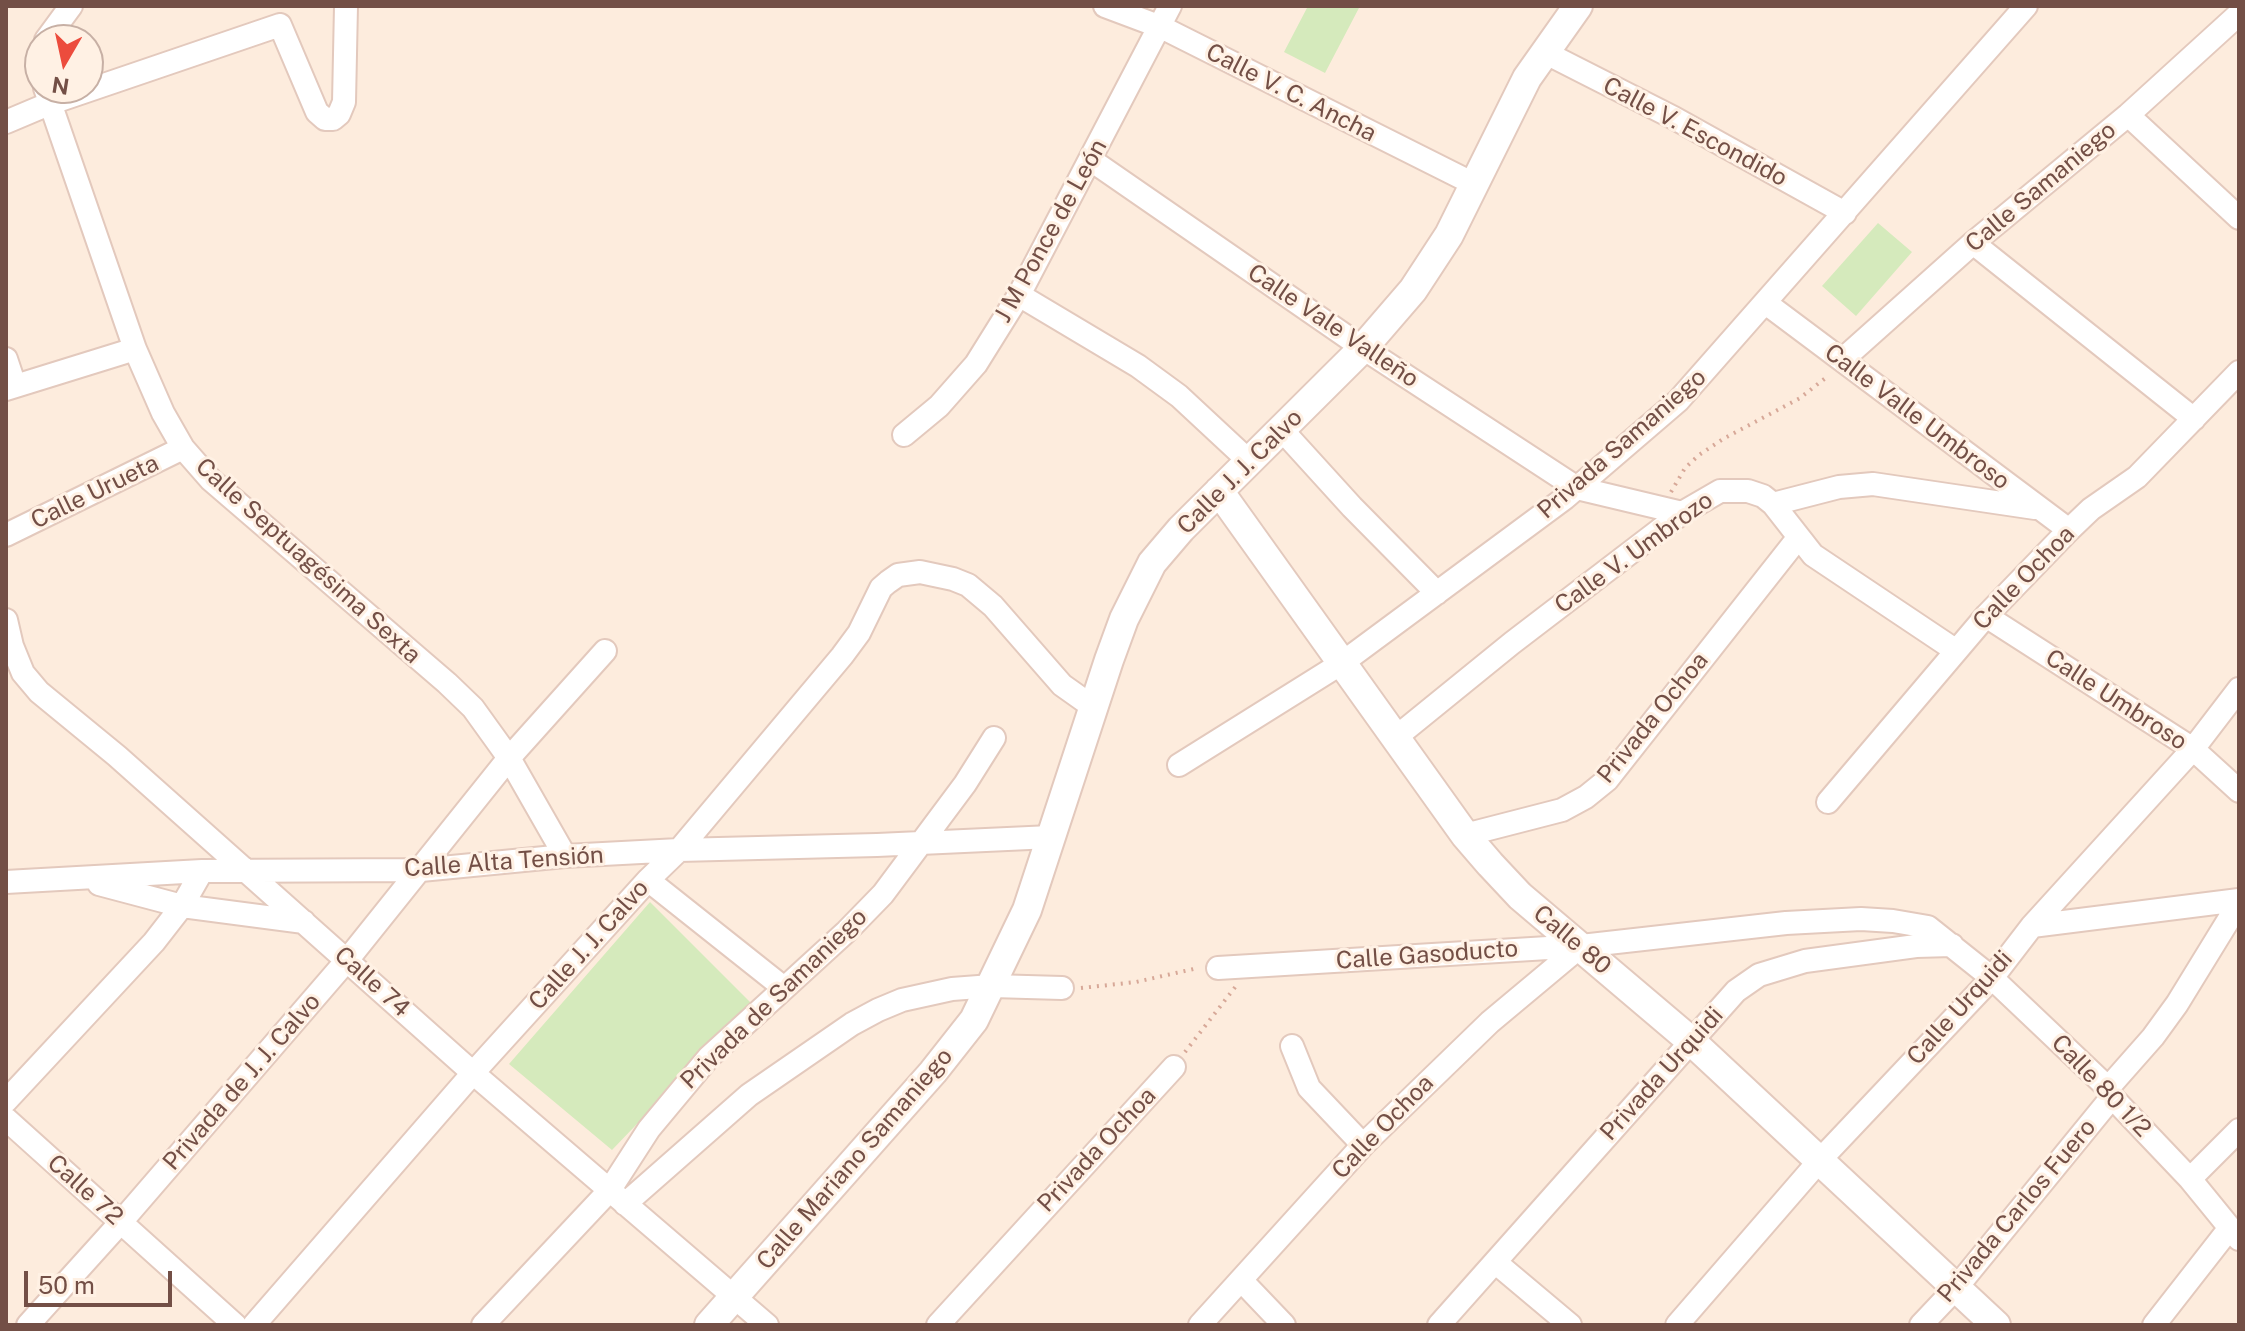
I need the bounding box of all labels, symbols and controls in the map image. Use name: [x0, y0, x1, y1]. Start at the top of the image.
north arrow: [24, 24, 104, 104]
street label: Calle V. C. Ancha: [1201, 38, 1381, 148]
street label: Calle V. Escondido: [1598, 71, 1792, 193]
text: N: [50, 72, 71, 100]
street label: Calle Samaniego: [1960, 116, 2122, 258]
street label: J M Ponce de León: [989, 134, 1113, 328]
street label: Calle Vale Valleño: [1242, 258, 1424, 394]
street label: Calle Valle Umbroso: [1819, 338, 2015, 496]
street label: Privada Samaniego: [1532, 363, 1712, 525]
street label: Calle J. J. Calvo: [1171, 403, 1309, 541]
street label: Calle Urueta: [27, 449, 163, 535]
street label: Calle Septuagésima Sexta: [190, 452, 426, 670]
street label: Calle V. Umbrozo: [1549, 486, 1719, 620]
street label: Calle Ochoa: [1967, 520, 2081, 636]
street label: Calle Umbroso: [2040, 644, 2192, 756]
street label: Privada Ochoa: [1591, 647, 1715, 789]
street label: Calle Alta Tensión: [403, 841, 605, 883]
street label: Calle J. J. Calvo: [523, 874, 655, 1016]
street label: Calle 80: [1527, 899, 1617, 981]
street label: Privada de Samaniego: [675, 903, 873, 1095]
street label: Calle Gasoducto: [1335, 934, 1519, 976]
street label: Calle 74: [328, 941, 416, 1023]
street label: Calle Urquidi: [1901, 945, 2019, 1071]
street label: Privada de J. J. Calvo: [157, 988, 327, 1176]
street label: Privada Urquidi: [1594, 1001, 1730, 1147]
street label: Calle 80 1/2: [2045, 1029, 2157, 1143]
street label: Calle Mariano Samaniego: [751, 1043, 959, 1275]
street label: Calle Ochoa: [1326, 1069, 1440, 1185]
street label: Privada Ochoa: [1032, 1082, 1162, 1218]
street label: Privada Carlos Fuero: [1932, 1113, 2102, 1309]
street label: Calle 72: [41, 1149, 129, 1231]
scale bar: [28, 1255, 176, 1305]
text: 50 m: [38, 1271, 95, 1299]

